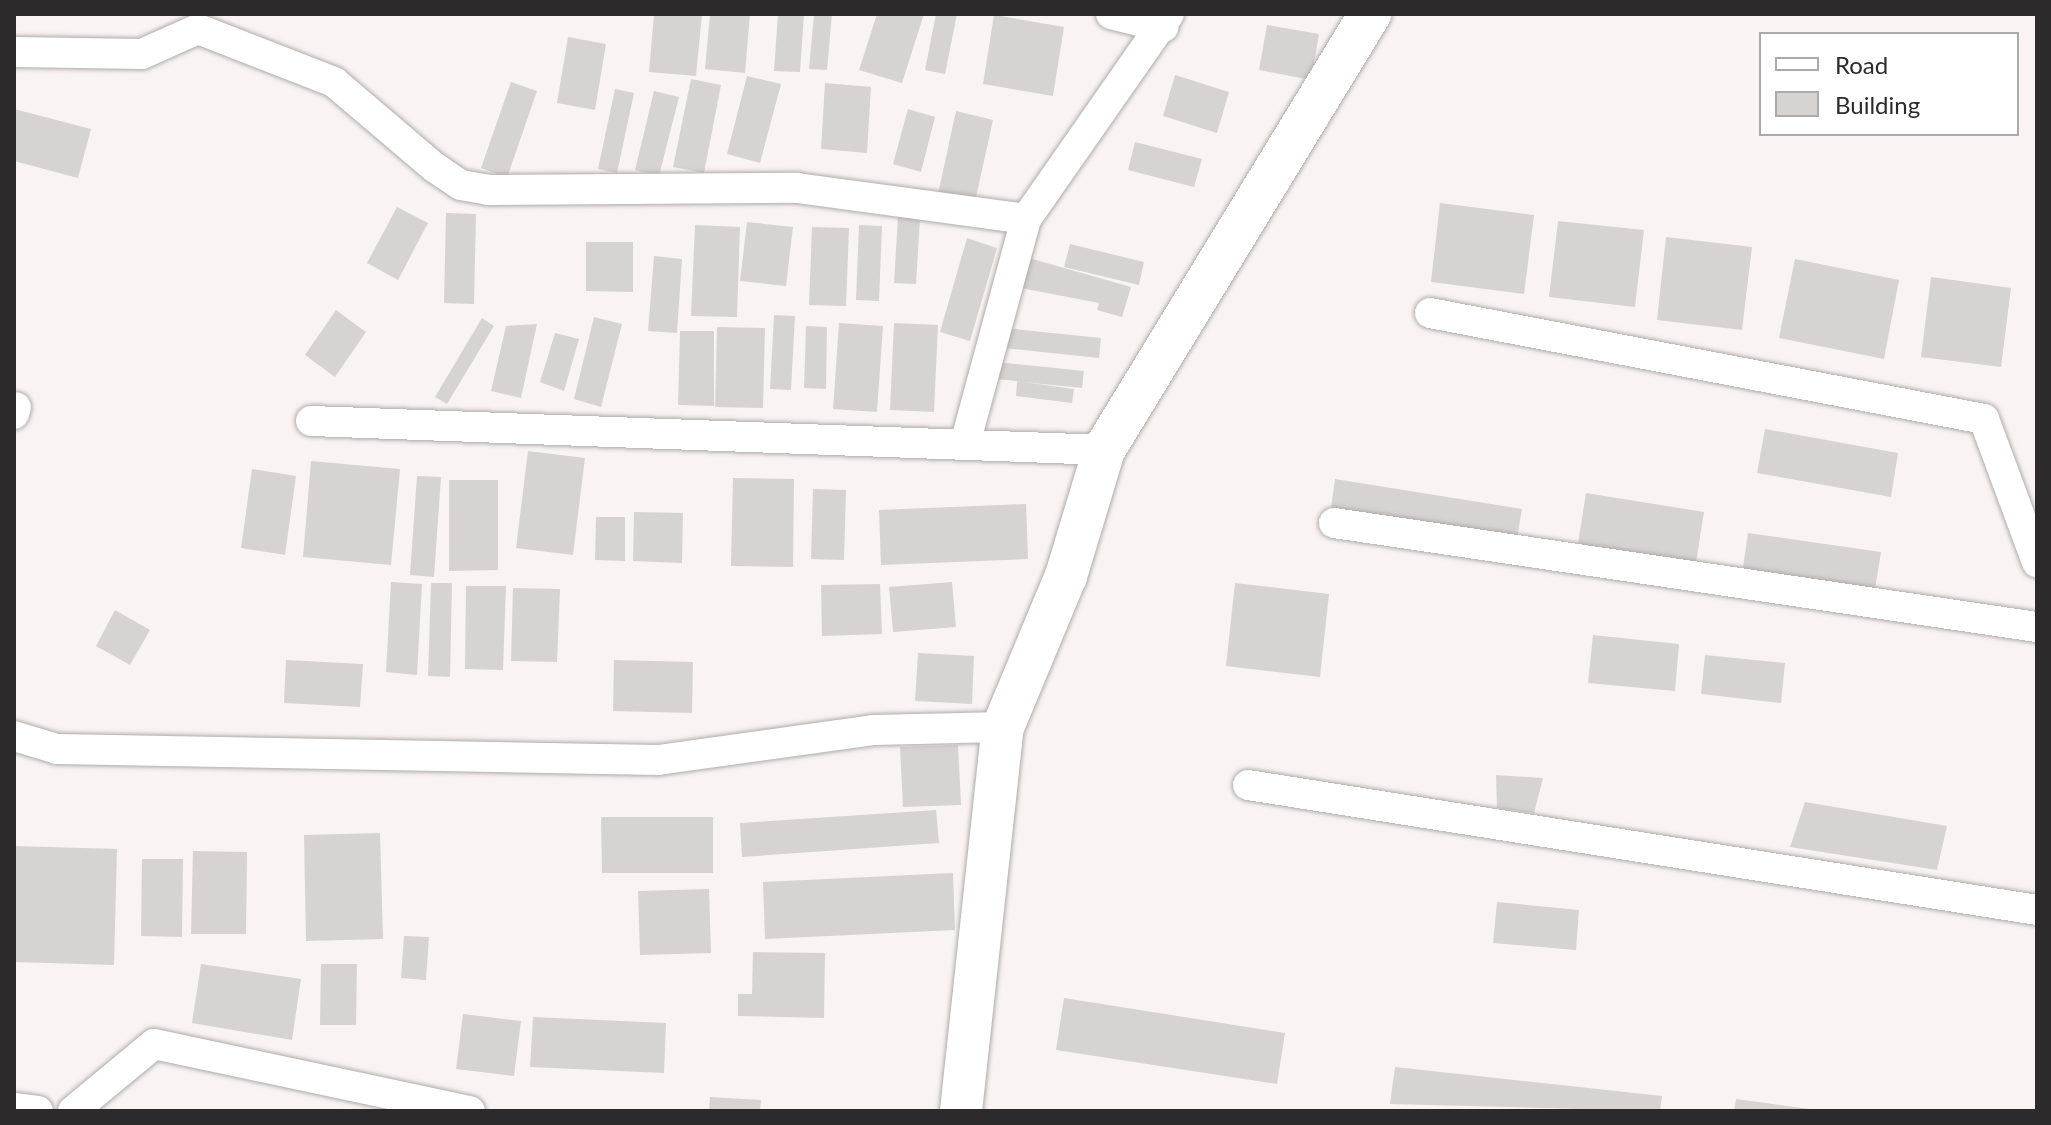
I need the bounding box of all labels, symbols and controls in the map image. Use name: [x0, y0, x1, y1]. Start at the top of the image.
legend: [1759, 32, 2019, 136]
text: Road: [1835, 50, 1888, 79]
text: Building: [1835, 90, 1920, 119]

